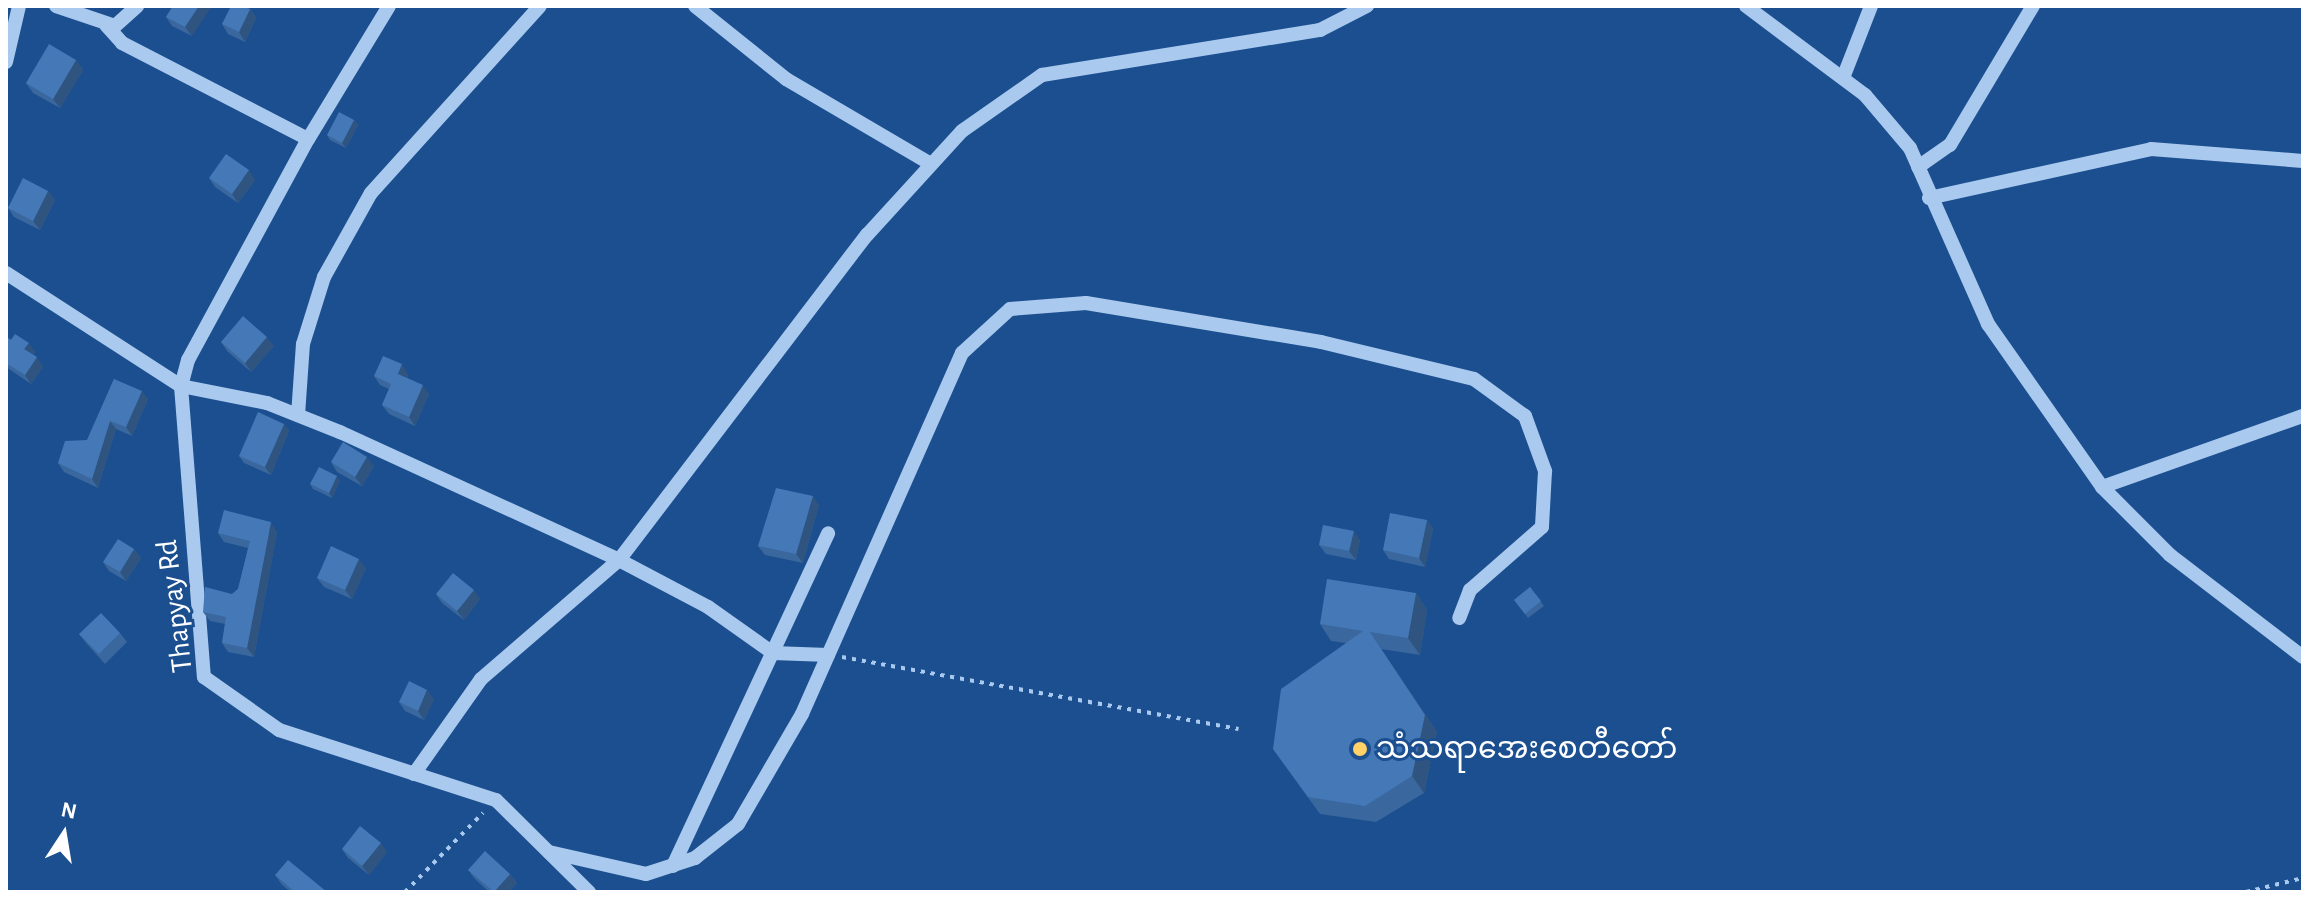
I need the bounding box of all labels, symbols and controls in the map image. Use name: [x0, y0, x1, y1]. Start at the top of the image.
street label: Thapyay Rd: [149, 538, 201, 674]
place label: သံသရာအေးစေတီတော်: [1376, 731, 1677, 767]
marker: သံသရာအေးစေတီတော်: [1351, 740, 1369, 758]
north arrow: [24, 794, 104, 874]
text: N: [59, 798, 79, 823]

